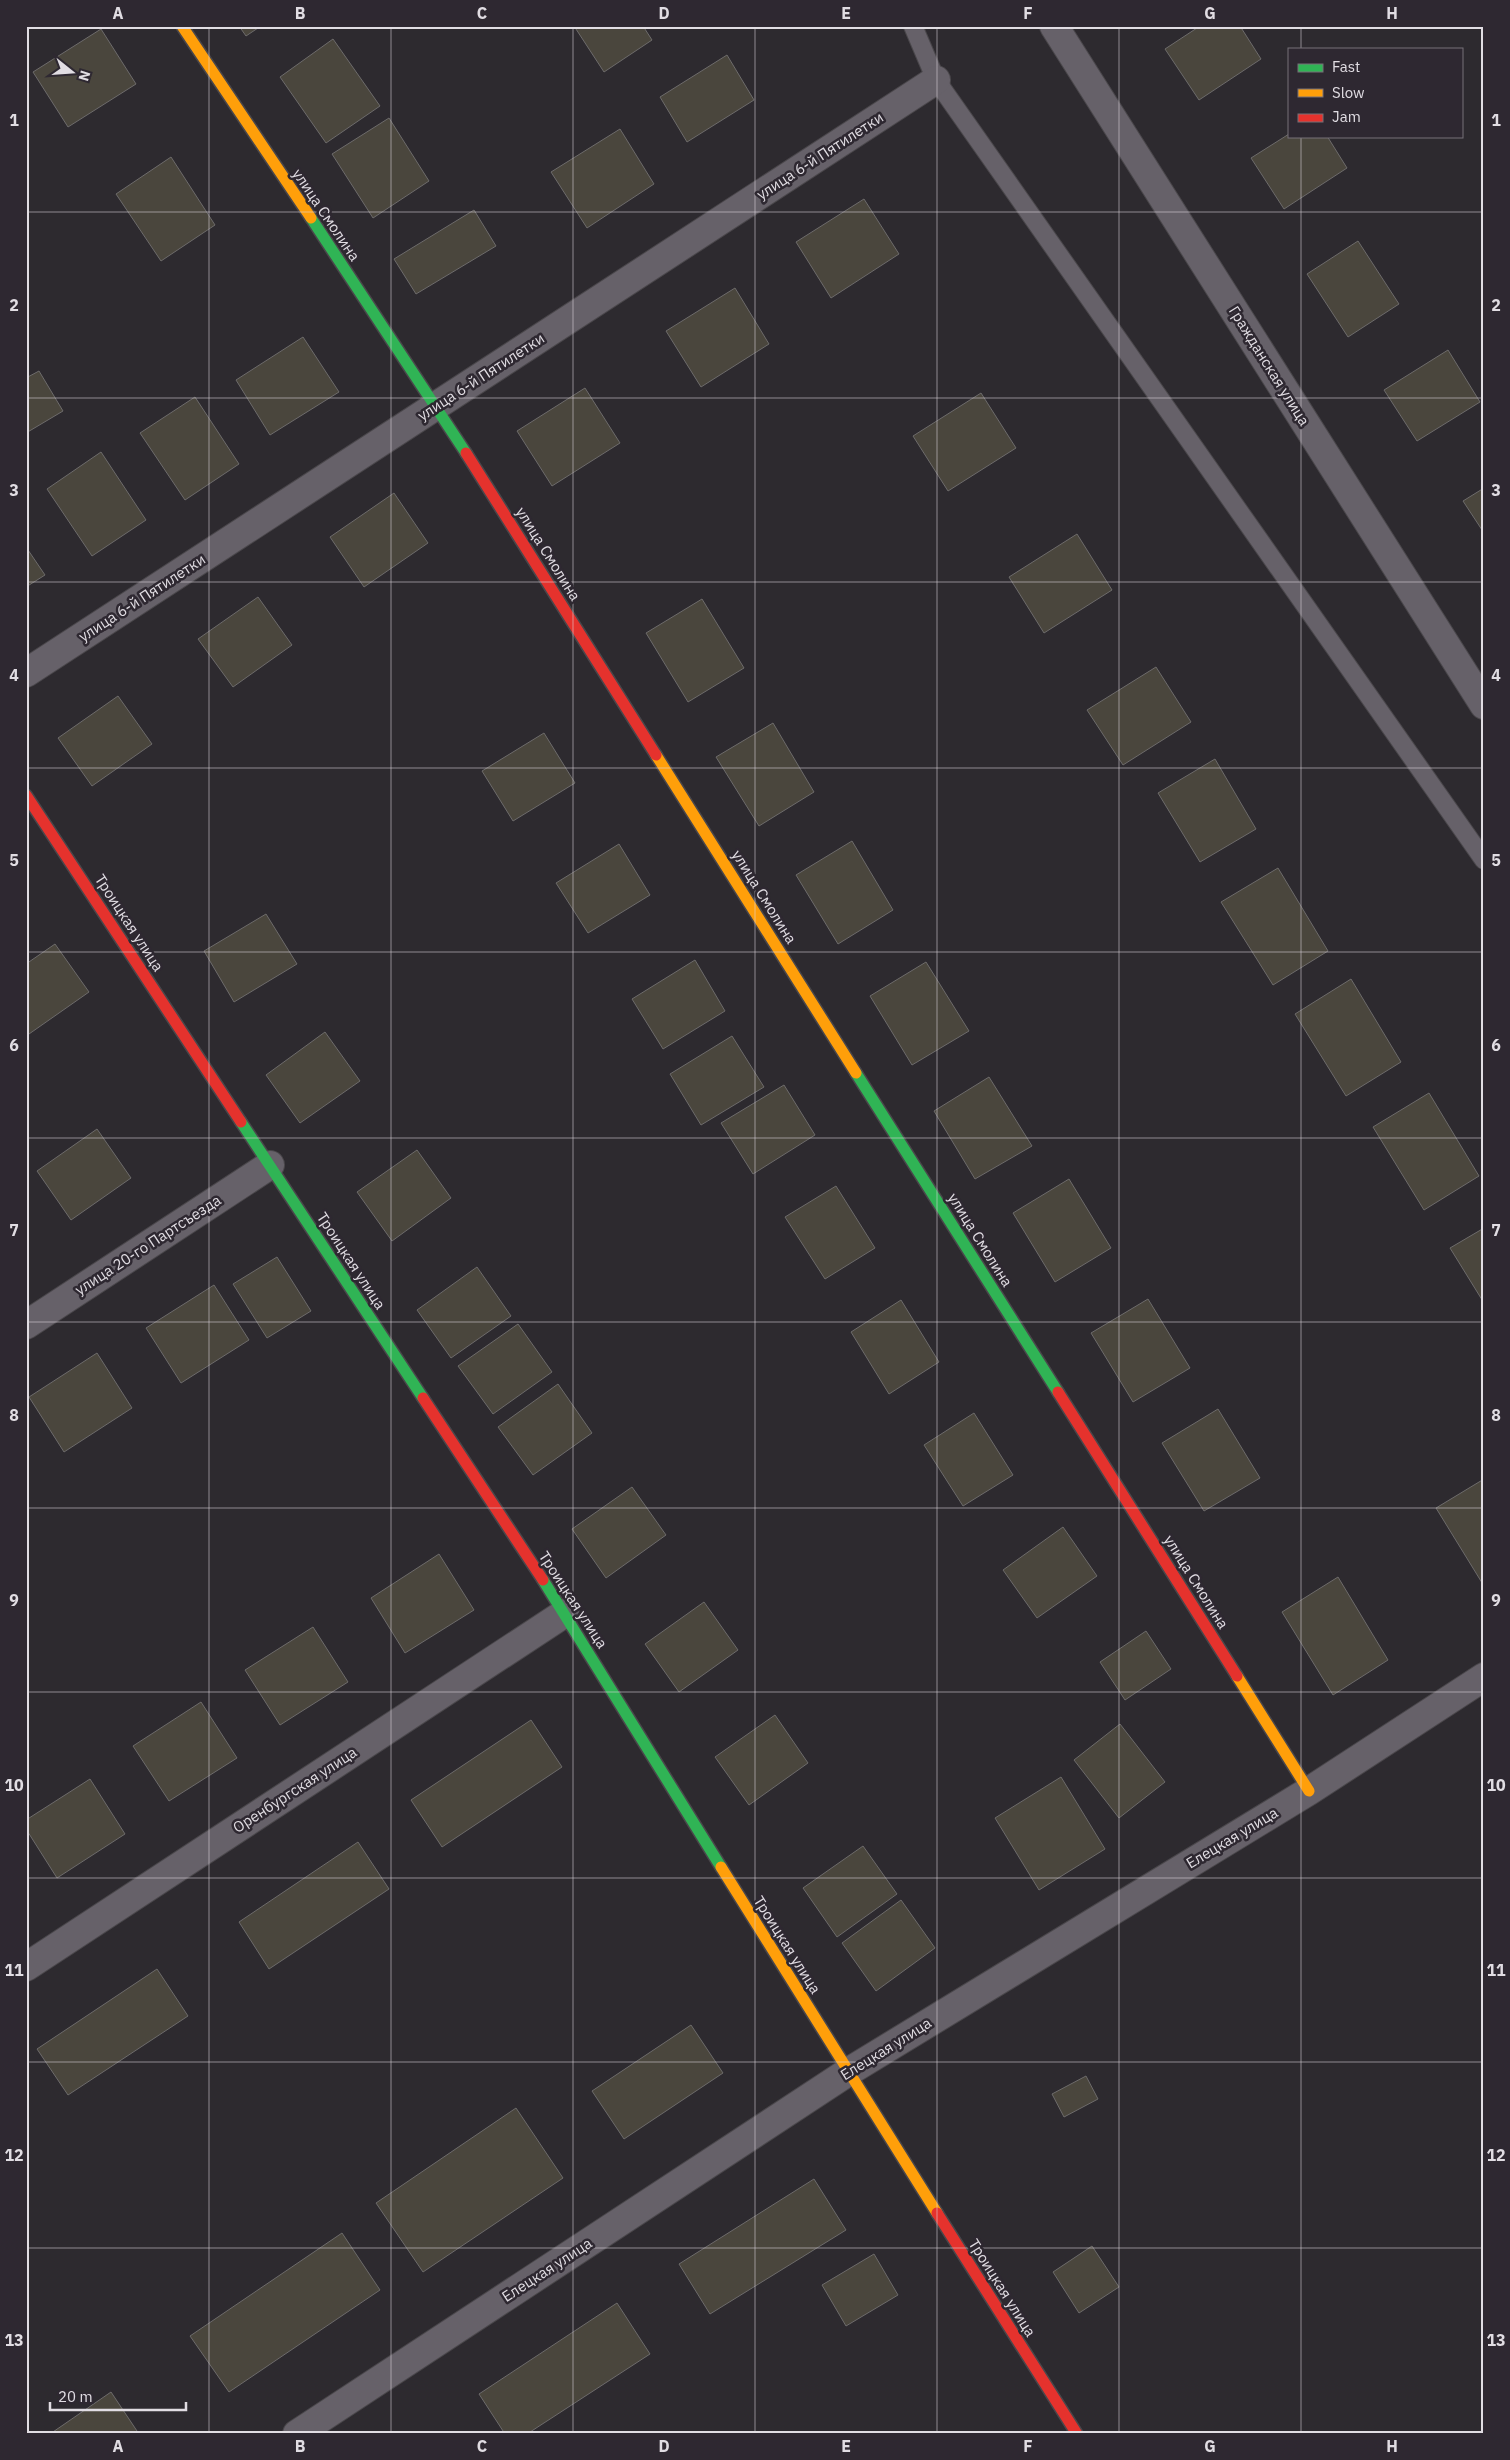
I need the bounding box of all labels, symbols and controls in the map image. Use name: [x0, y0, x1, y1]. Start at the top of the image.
text: A: [113, 3, 124, 23]
text: B: [295, 3, 306, 23]
text: C: [477, 3, 487, 23]
text: D: [658, 3, 670, 23]
text: E: [841, 3, 851, 23]
text: F: [1023, 3, 1033, 23]
text: G: [1204, 3, 1216, 23]
text: H: [1386, 3, 1398, 23]
north arrow: [48, 48, 98, 98]
legend: [1288, 48, 1462, 138]
text: Fast: [1332, 57, 1360, 76]
text: N: [74, 68, 95, 83]
text: Slow: [1332, 83, 1365, 102]
street label: улица 6-й Пятилетки: [753, 107, 887, 204]
text: Jam: [1332, 107, 1361, 126]
text: 1: [9, 110, 19, 130]
text: 1: [1491, 110, 1501, 130]
street label: улица Смолина: [289, 165, 364, 265]
text: 2: [9, 295, 19, 315]
text: 2: [1491, 295, 1501, 315]
street label: Гражданская улица: [1225, 302, 1314, 429]
street label: улица 6-й Пятилетки: [414, 328, 548, 425]
text: 3: [9, 480, 19, 500]
text: 3: [1491, 480, 1501, 500]
street label: улица Смолина: [512, 503, 585, 604]
street label: улица 6-й Пятилетки: [75, 549, 209, 646]
text: 4: [9, 665, 19, 685]
text: 4: [1491, 665, 1501, 685]
street label: улица Смолина: [728, 846, 801, 947]
text: 5: [9, 850, 19, 870]
text: 5: [1491, 850, 1501, 870]
street label: Троицкая улица: [91, 871, 168, 975]
text: 6: [9, 1035, 19, 1055]
text: 6: [1491, 1035, 1501, 1055]
street label: улица Смолина: [944, 1189, 1017, 1290]
street label: улица 20-го Партсъезда: [71, 1190, 224, 1299]
street label: Троицкая улица: [313, 1209, 390, 1313]
text: 7: [9, 1220, 19, 1240]
text: 7: [1491, 1220, 1501, 1240]
text: 8: [9, 1405, 19, 1425]
text: 8: [1491, 1405, 1501, 1425]
street label: улица Смолина: [1160, 1531, 1233, 1632]
street label: Троицкая улица: [535, 1548, 612, 1652]
text: 9: [9, 1590, 19, 1610]
text: 9: [1491, 1590, 1501, 1610]
street label: Оренбургская улица: [229, 1742, 360, 1837]
text: 10: [4, 1775, 24, 1795]
text: 10: [1486, 1775, 1506, 1795]
street label: Елецкая улица: [1182, 1803, 1281, 1872]
street label: Троицкая улица: [750, 1892, 825, 1997]
text: 11: [4, 1960, 24, 1980]
text: 11: [1486, 1960, 1506, 1980]
street label: Елецкая улица: [837, 2013, 935, 2084]
text: 12: [4, 2145, 24, 2165]
text: 12: [1486, 2145, 1506, 2165]
street label: Елецкая улица: [498, 2233, 595, 2306]
street label: Троицкая улица: [965, 2235, 1040, 2340]
text: 13: [4, 2330, 24, 2350]
text: 13: [1486, 2330, 1506, 2350]
scale bar: [50, 2380, 186, 2412]
text: 20 m: [58, 2387, 93, 2406]
text: A: [113, 2436, 124, 2456]
text: B: [295, 2436, 306, 2456]
text: C: [477, 2436, 487, 2456]
text: D: [658, 2436, 670, 2456]
text: E: [841, 2436, 851, 2456]
text: F: [1023, 2436, 1033, 2456]
text: G: [1204, 2436, 1216, 2456]
text: H: [1386, 2436, 1398, 2456]

